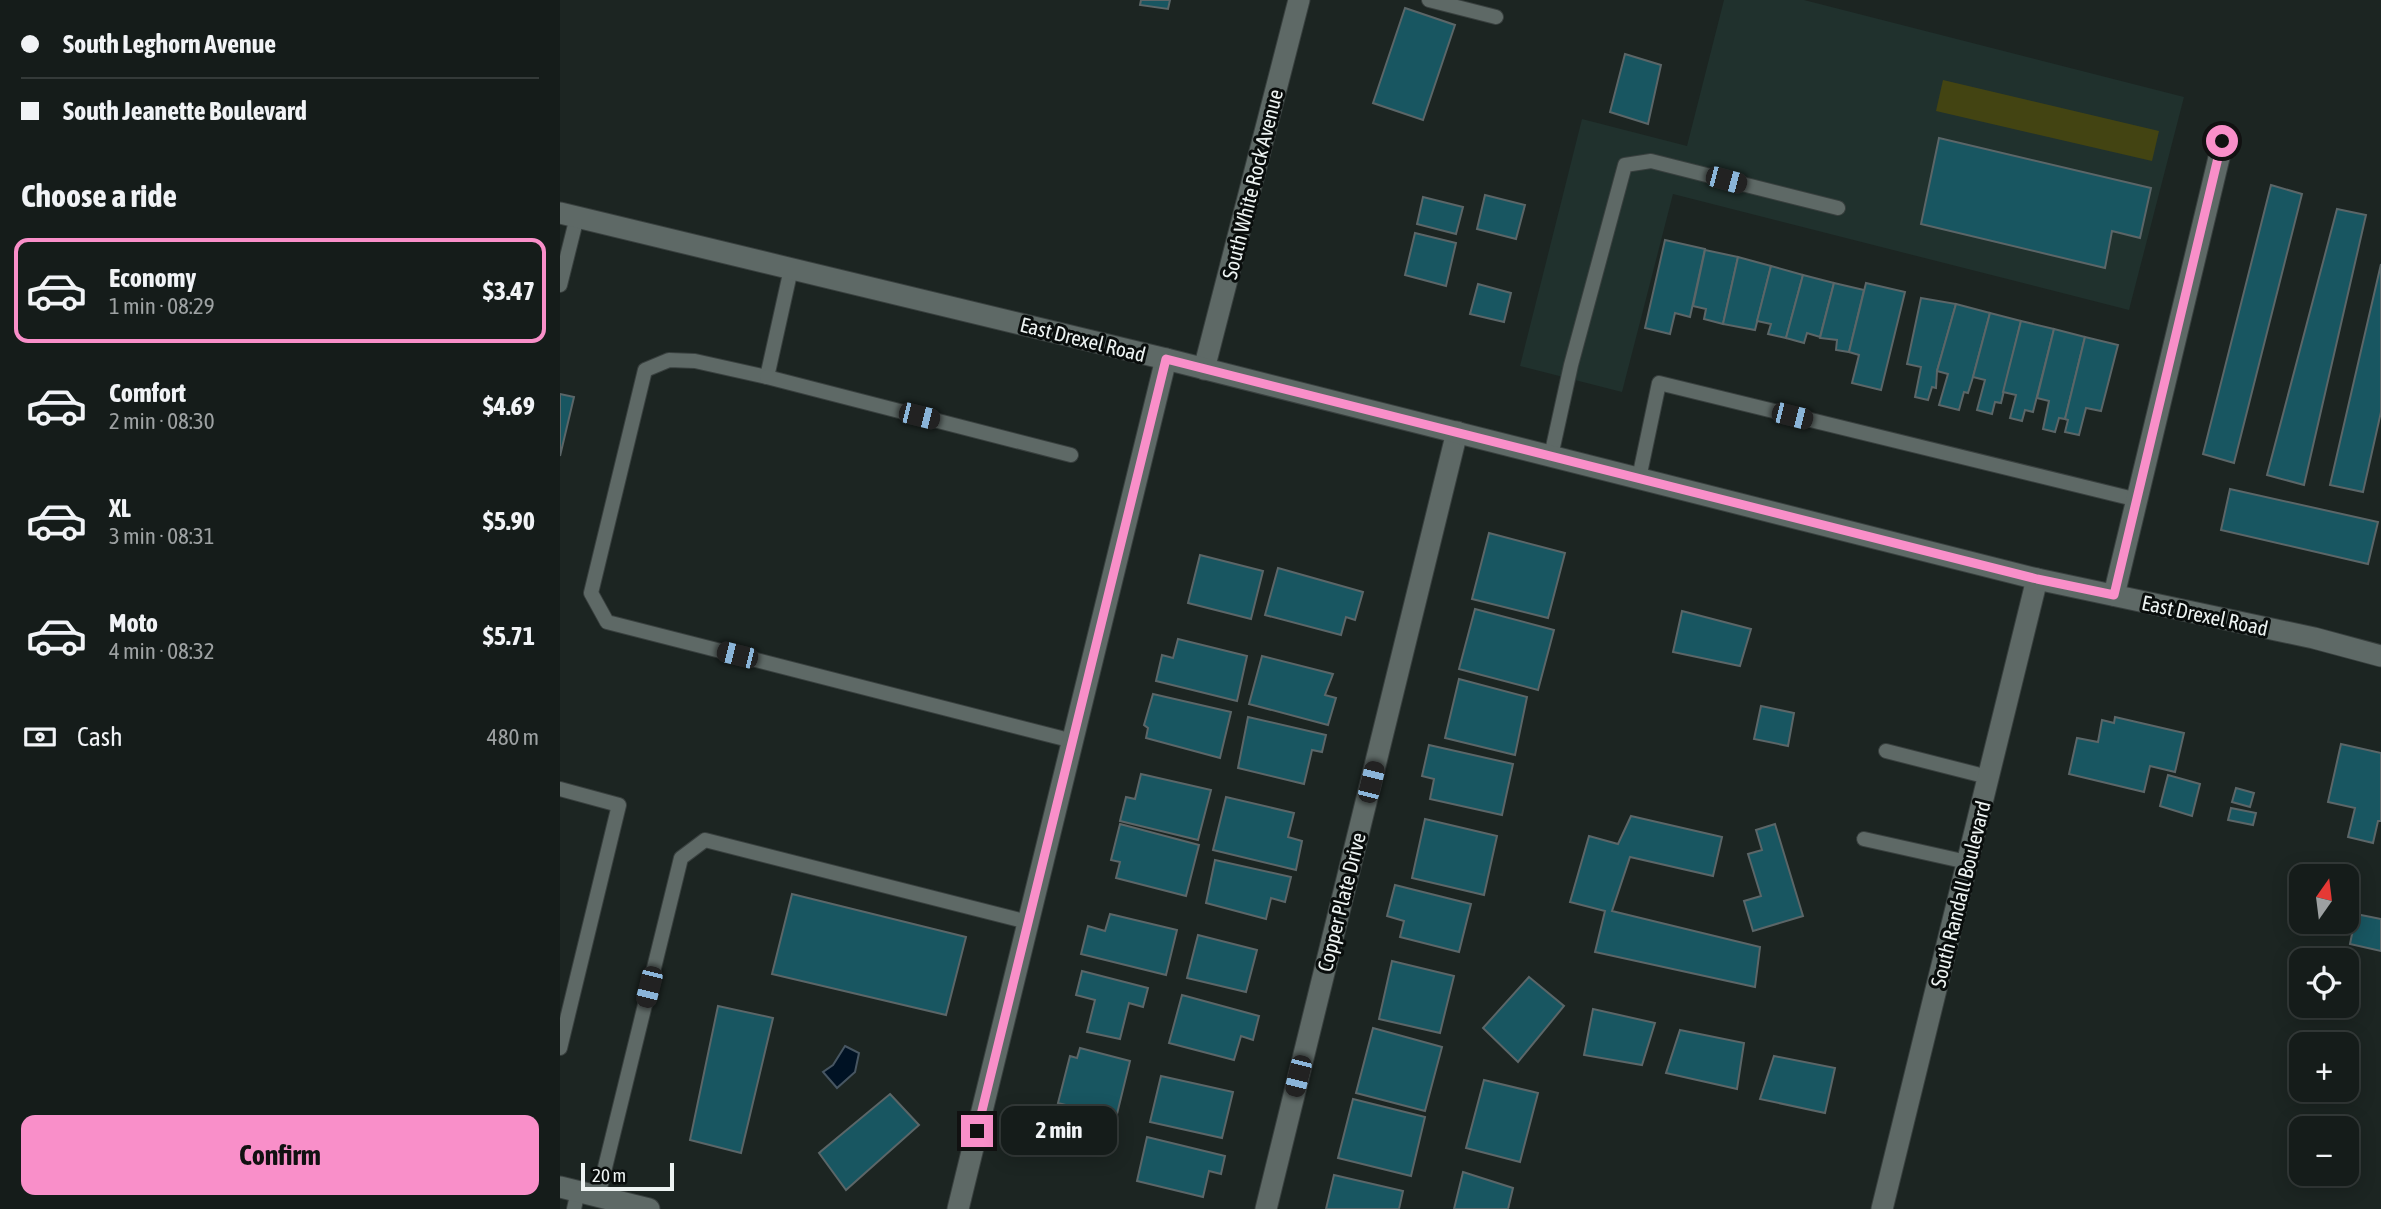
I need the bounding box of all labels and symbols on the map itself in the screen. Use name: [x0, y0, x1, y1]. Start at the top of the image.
street label: South White Rock Avenue: [1217, 87, 1287, 281]
route start: [2206, 125, 2238, 157]
car: [1703, 164, 1750, 196]
street label: East Drexel Road: [1018, 312, 1148, 366]
car: [897, 401, 942, 431]
car: [1770, 401, 1815, 431]
street label: East Drexel Road: [2140, 590, 2270, 640]
car: [715, 640, 760, 670]
car: [1356, 759, 1387, 805]
street label: South Randall Boulevard: [1925, 798, 1995, 990]
street label: Copper Plate Drive: [1312, 830, 1370, 974]
north arrow: [2289, 864, 2359, 934]
car: [634, 964, 665, 1010]
car: [1283, 1053, 1314, 1099]
callout: 2 min: [1002, 1106, 1117, 1156]
route end: [961, 1115, 993, 1147]
scale bar: [581, 1160, 674, 1192]

